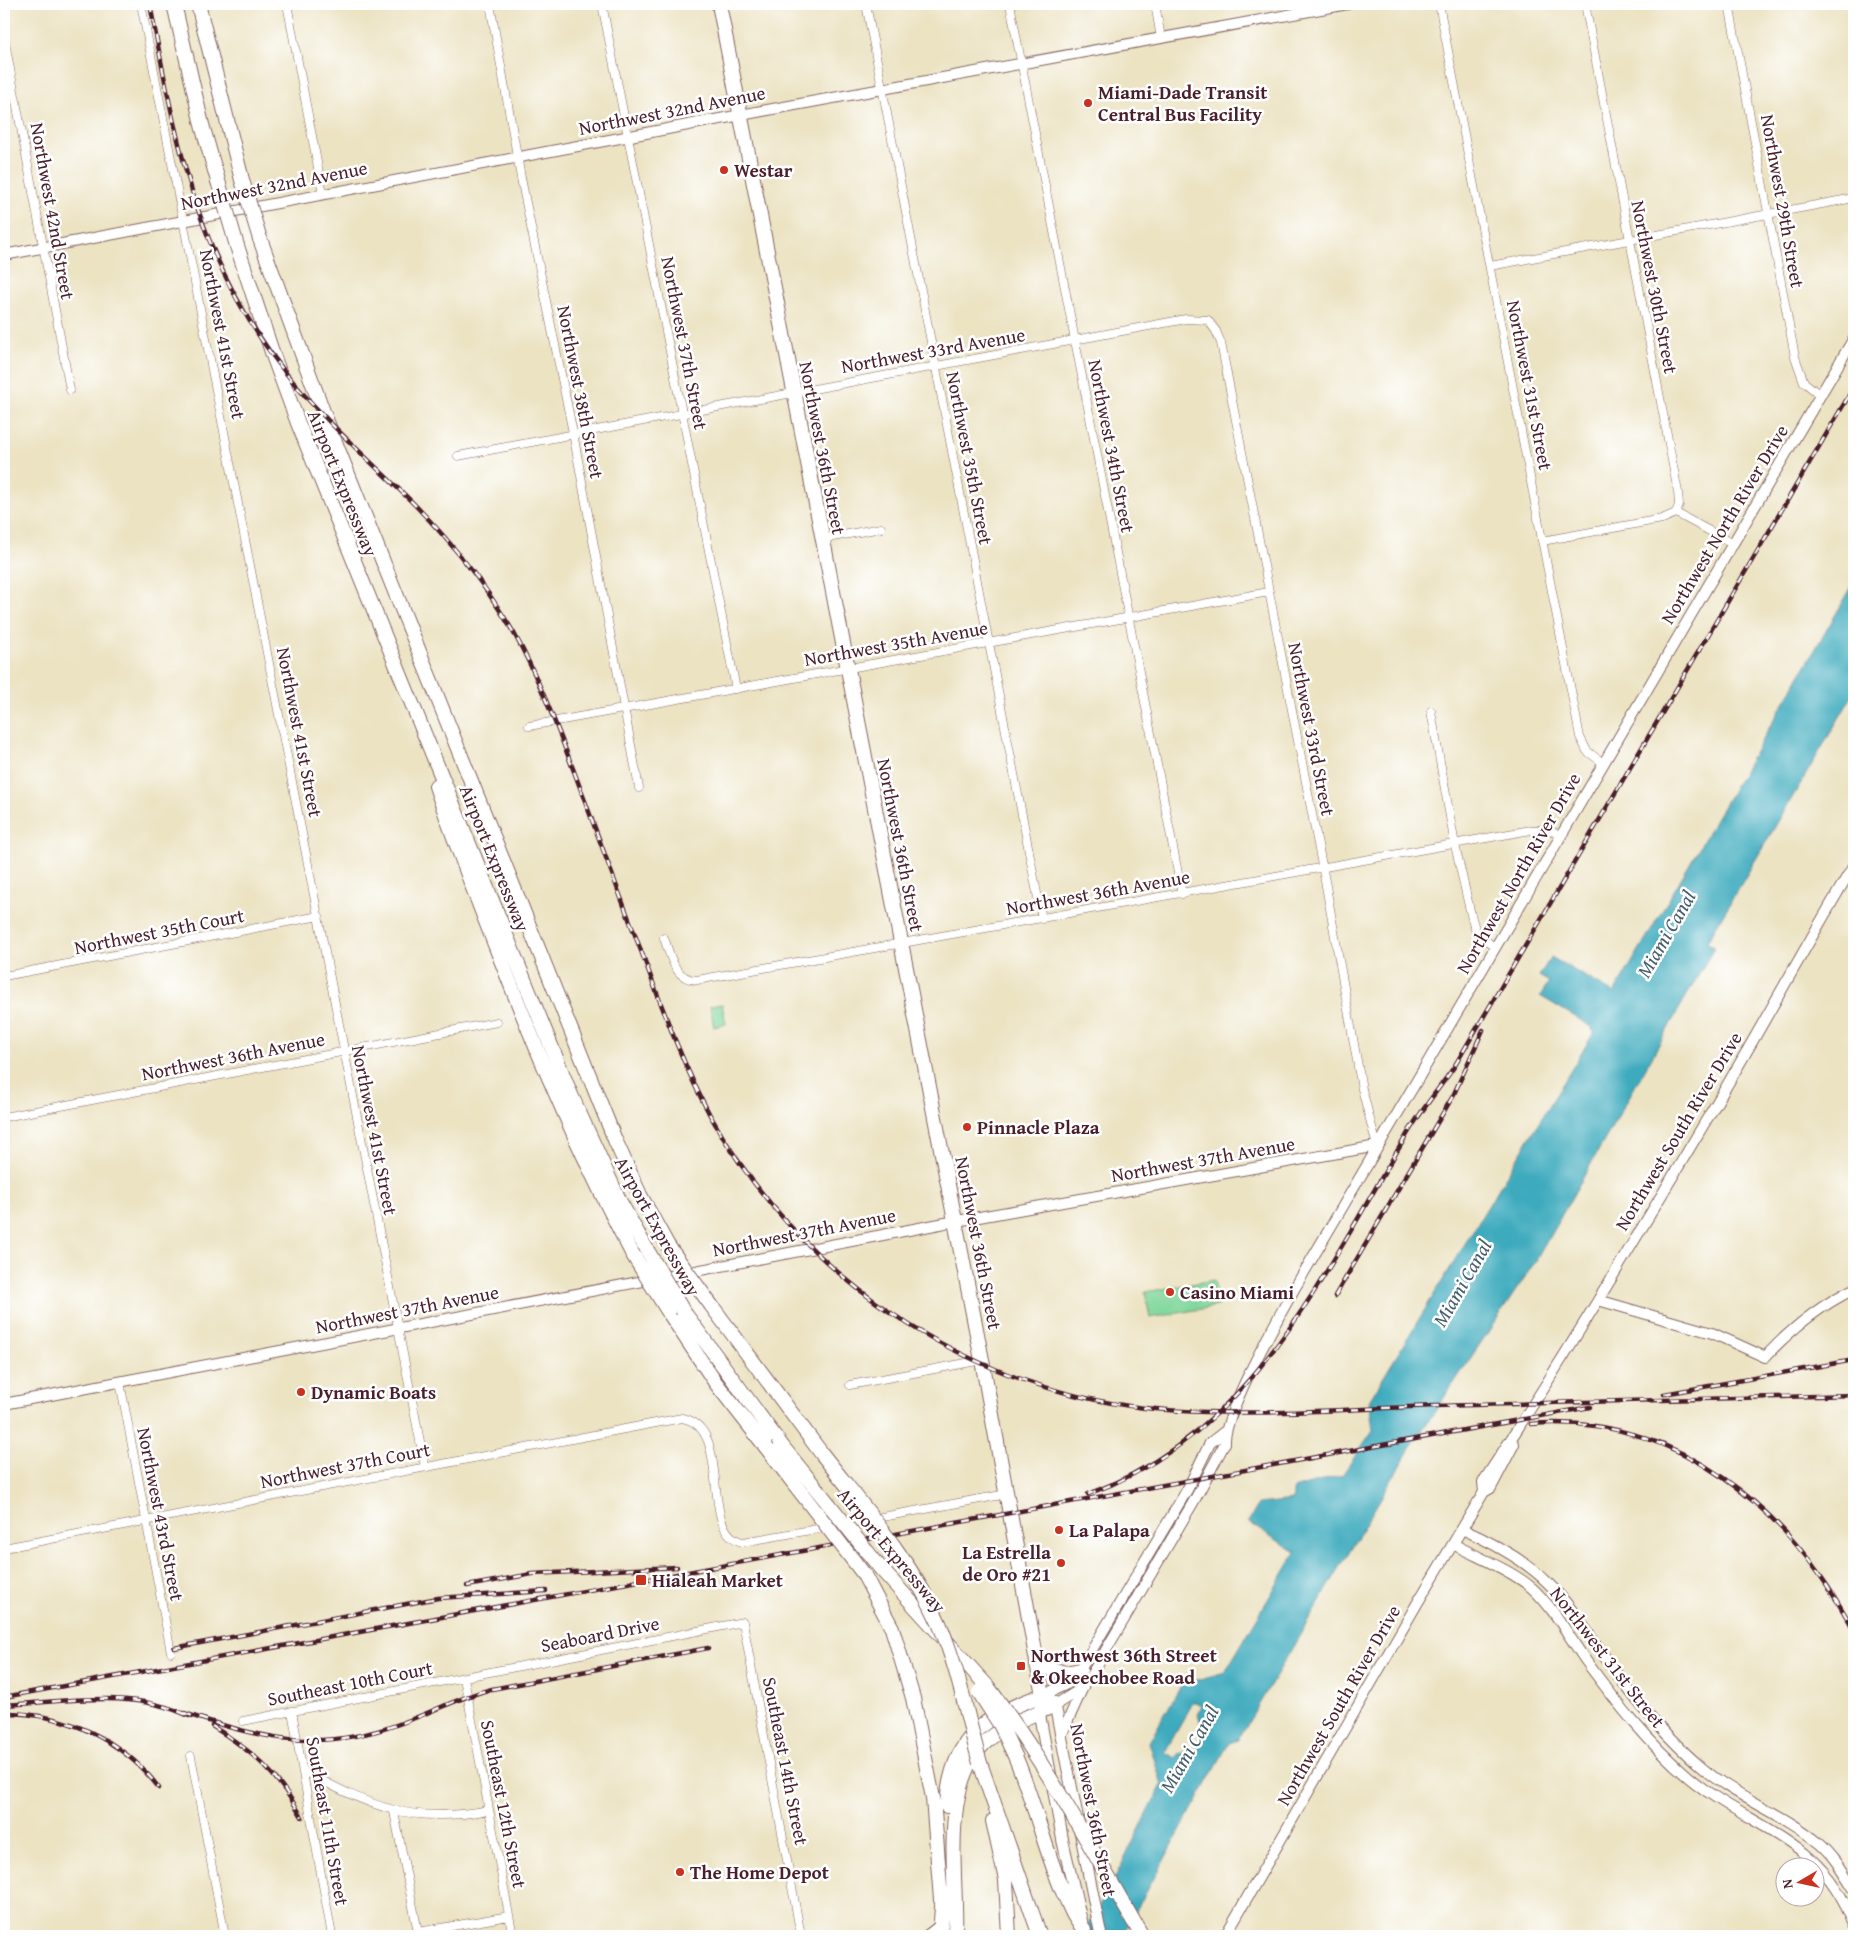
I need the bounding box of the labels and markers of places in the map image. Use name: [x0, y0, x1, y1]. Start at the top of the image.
place label: Miami-Dade Transit Central Bus Facility: [1098, 78, 1268, 128]
marker: Miami-Dade Transit Central Bus Facility: [1082, 97, 1094, 109]
place label: Westar: [734, 156, 793, 184]
marker: Westar: [718, 164, 730, 176]
place label: Pinnacle Plaza: [977, 1113, 1100, 1141]
marker: Pinnacle Plaza: [961, 1121, 973, 1133]
place label: Casino Miami: [1180, 1278, 1294, 1306]
marker: Casino Miami: [1164, 1286, 1176, 1298]
place label: Dynamic Boats: [311, 1378, 436, 1406]
marker: Dynamic Boats: [295, 1386, 307, 1398]
place label: La Palapa: [1069, 1516, 1150, 1544]
marker: La Palapa: [1053, 1524, 1065, 1536]
place label: La Estrella de Oro #21: [962, 1538, 1051, 1588]
marker: La Estrella de Oro #21: [1055, 1557, 1067, 1569]
place label: Hialeah Market: [652, 1566, 784, 1594]
marker: Hialeah Market: [634, 1573, 648, 1587]
place label: Northwest 36th Street & Okeechobee Road: [1031, 1641, 1218, 1691]
marker: Northwest 36th Street & Okeechobee Road: [1015, 1660, 1027, 1672]
place label: The Home Depot: [690, 1858, 830, 1886]
marker: The Home Depot: [674, 1866, 686, 1878]

